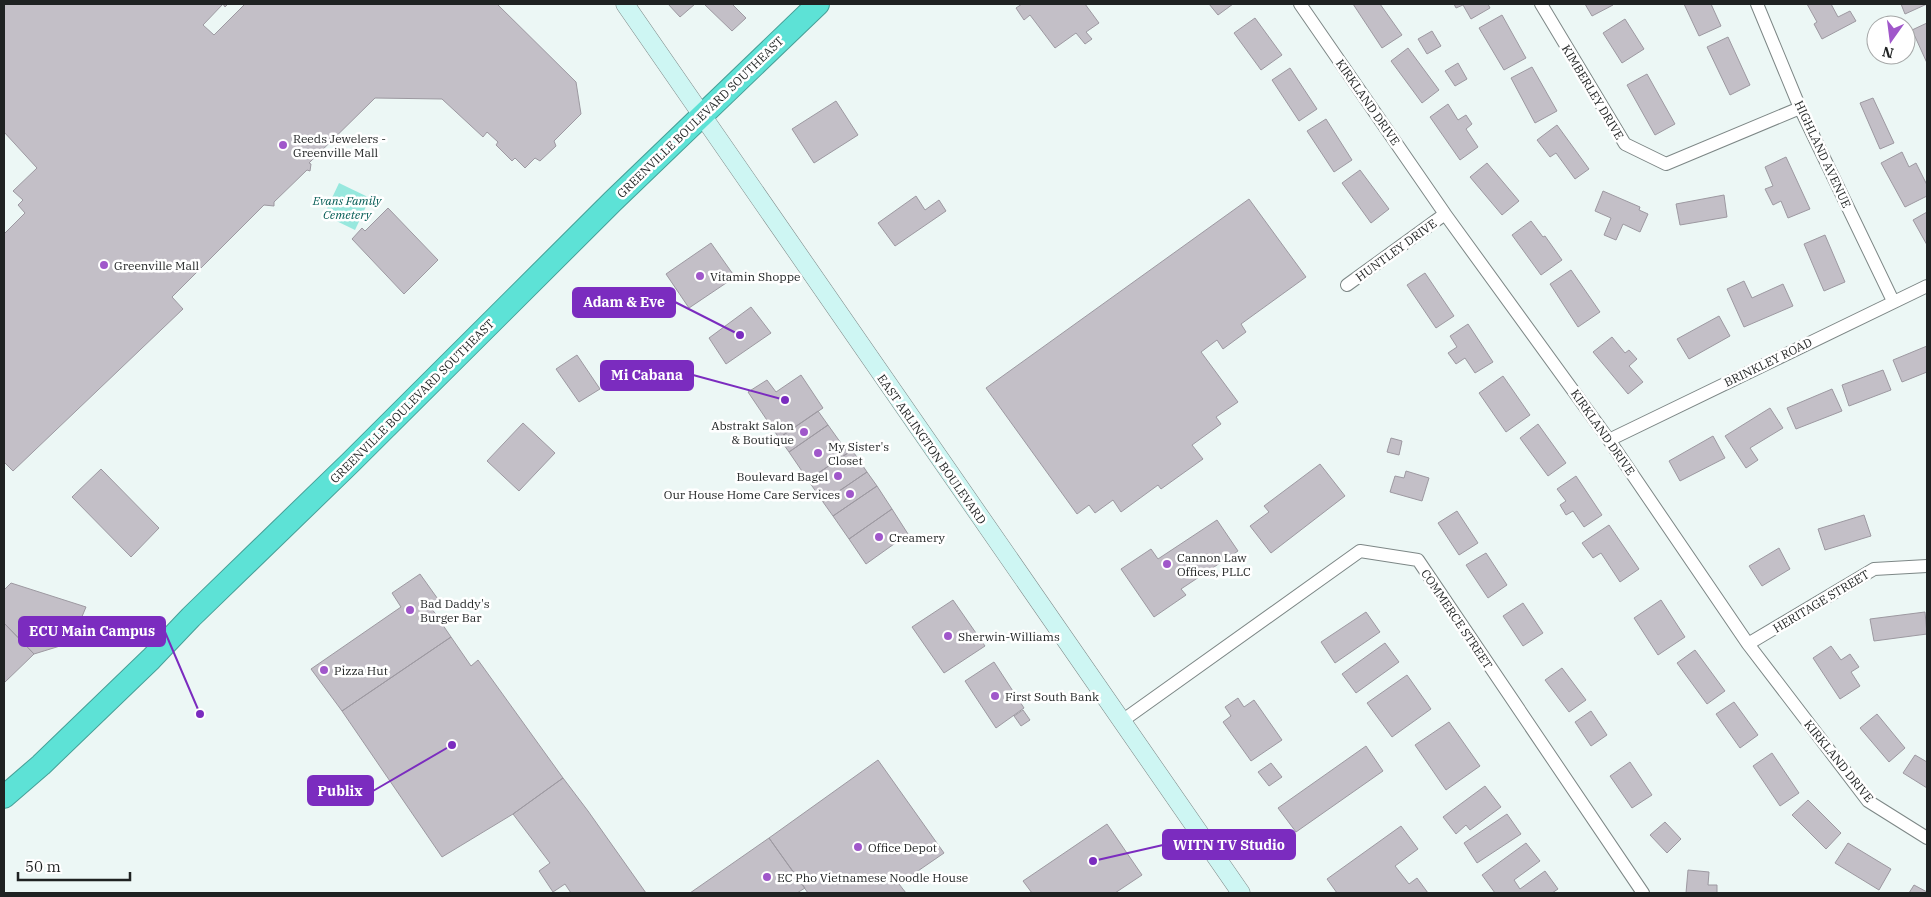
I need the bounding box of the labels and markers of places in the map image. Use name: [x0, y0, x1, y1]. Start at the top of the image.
place label: Reeds Jewelers - Greenville Mall: [293, 131, 386, 160]
marker: Reeds Jewelers - Greenville Mall: [277, 139, 289, 151]
place label: Greenville Mall: [114, 258, 200, 273]
marker: Greenville Mall: [98, 259, 110, 271]
place label: Vitamin Shoppe: [710, 269, 801, 284]
marker: Vitamin Shoppe: [694, 270, 706, 282]
callout: Adam & Eve: [573, 288, 675, 317]
callout: Mi Cabana: [601, 361, 693, 390]
place label: Abstrakt Salon & Boutique: [711, 418, 794, 447]
marker: Abstrakt Salon & Boutique: [798, 426, 810, 438]
place label: My Sister's Closet: [828, 439, 889, 468]
marker: My Sister's Closet: [812, 447, 824, 459]
place label: Boulevard Bagel: [737, 469, 828, 484]
marker: Boulevard Bagel: [832, 470, 844, 482]
place label: Our House Home Care Services: [664, 487, 840, 502]
marker: Our House Home Care Services: [844, 488, 856, 500]
place label: Creamery: [889, 530, 946, 545]
marker: Creamery: [873, 531, 885, 543]
place label: Cannon Law Offices, PLLC: [1177, 550, 1251, 579]
marker: Cannon Law Offices, PLLC: [1161, 558, 1173, 570]
place label: Bad Daddy's Burger Bar: [420, 596, 490, 625]
marker: Bad Daddy's Burger Bar: [404, 604, 416, 616]
callout: ECU Main Campus: [19, 617, 165, 646]
place label: Sherwin-Williams: [958, 629, 1060, 644]
marker: Sherwin-Williams: [942, 630, 954, 642]
place label: Pizza Hut: [334, 663, 388, 678]
marker: Pizza Hut: [318, 664, 330, 676]
place label: First South Bank: [1005, 689, 1099, 704]
marker: First South Bank: [989, 690, 1001, 702]
callout: Publix: [308, 776, 373, 805]
callout: WITN TV Studio: [1163, 830, 1295, 859]
place label: Office Depot: [868, 840, 937, 855]
marker: Office Depot: [852, 841, 864, 853]
place label: EC Pho Vietnamese Noodle House: [777, 870, 968, 885]
marker: EC Pho Vietnamese Noodle House: [761, 871, 773, 883]

